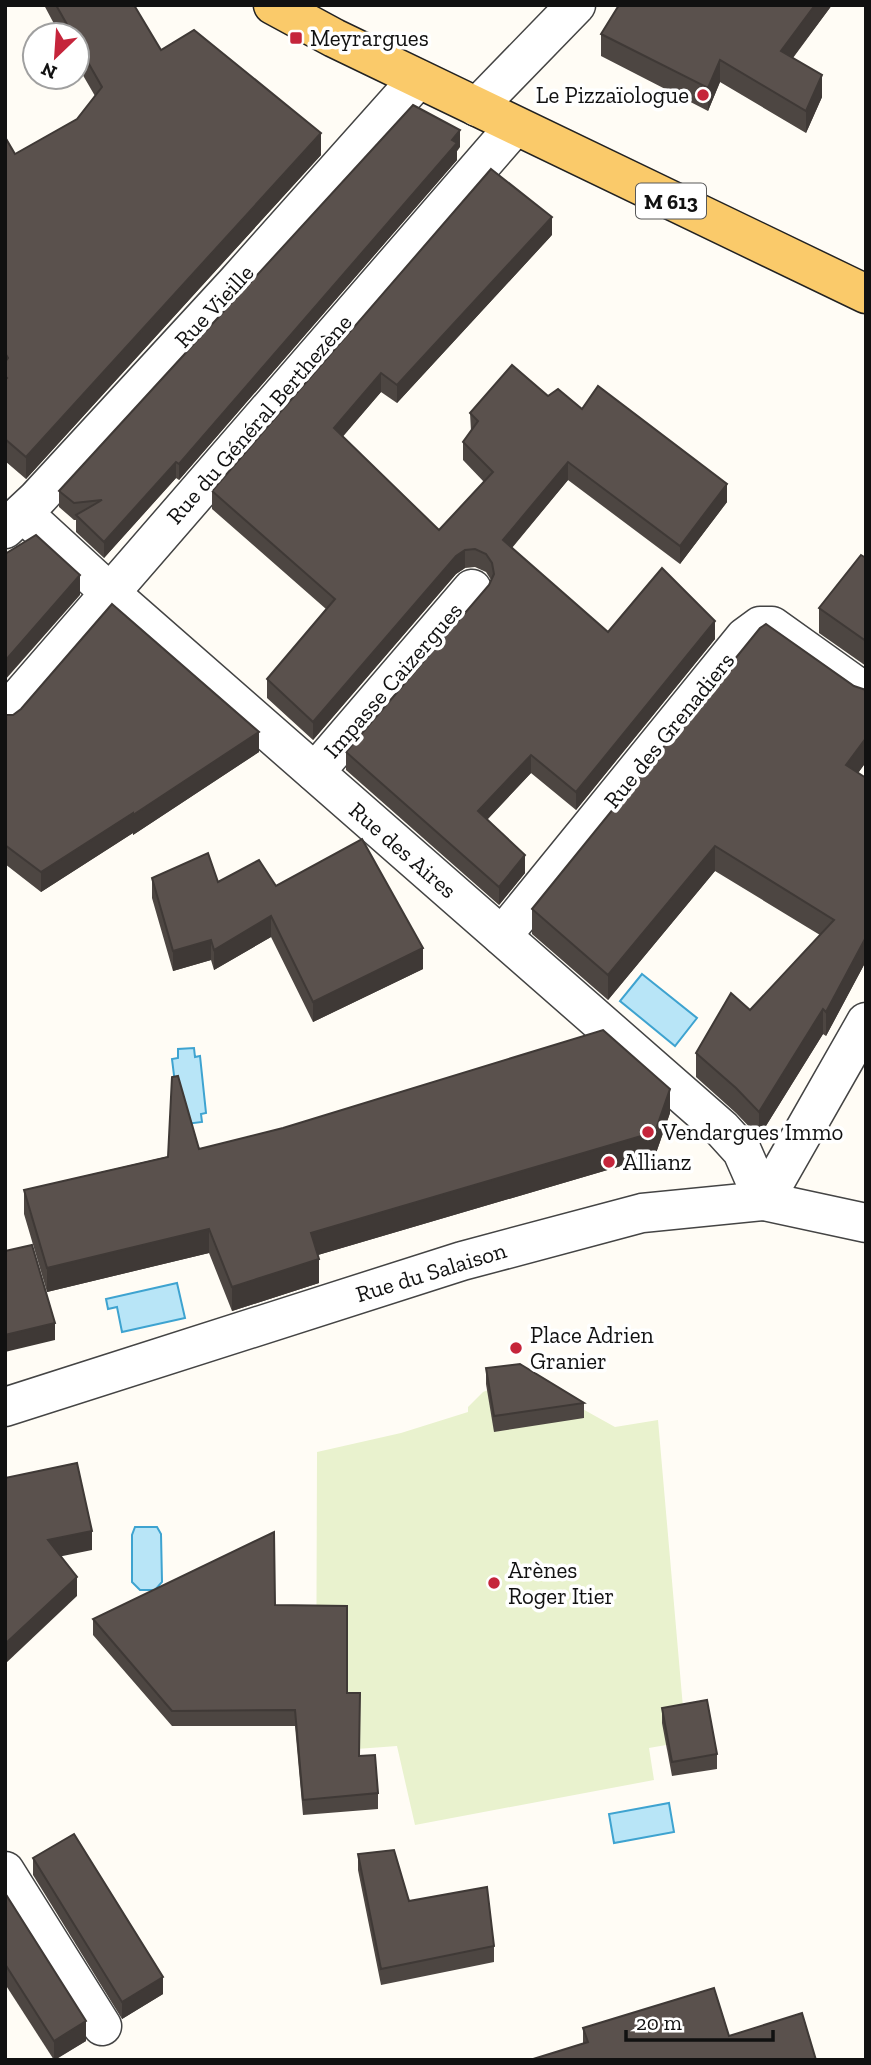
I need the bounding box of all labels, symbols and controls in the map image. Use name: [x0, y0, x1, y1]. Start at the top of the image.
north arrow: [21, 21, 91, 91]
place label: Meyrargues: [310, 24, 429, 52]
marker: Meyrargues: [288, 30, 304, 46]
text: N: [38, 57, 60, 84]
place label: Le Pizzaïologue: [536, 81, 689, 109]
marker: Le Pizzaïologue: [695, 87, 711, 103]
road number: M 613: [636, 184, 706, 218]
street label: Rue Vieille: [168, 259, 260, 353]
street label: Rue du Général Berthezène: [160, 308, 358, 530]
street label: Impasse Caizergues: [318, 596, 468, 764]
street label: Rue des Grenadiers: [598, 647, 740, 813]
street label: Rue des Aires: [344, 796, 462, 904]
place label: Vendargues Immo: [661, 1118, 843, 1146]
marker: Vendargues Immo: [640, 1124, 656, 1140]
place label: Allianz: [623, 1148, 692, 1176]
marker: Allianz: [601, 1154, 617, 1170]
street label: Rue du Salaison: [352, 1236, 510, 1308]
place label: Place Adrien Granier: [530, 1321, 654, 1375]
marker: Place Adrien Granier: [508, 1340, 524, 1356]
place label: Arènes Roger Itier: [508, 1556, 614, 1610]
marker: Arènes Roger Itier: [486, 1575, 502, 1591]
scale bar: [626, 1998, 773, 2042]
text: 20 m: [636, 2010, 682, 2035]

